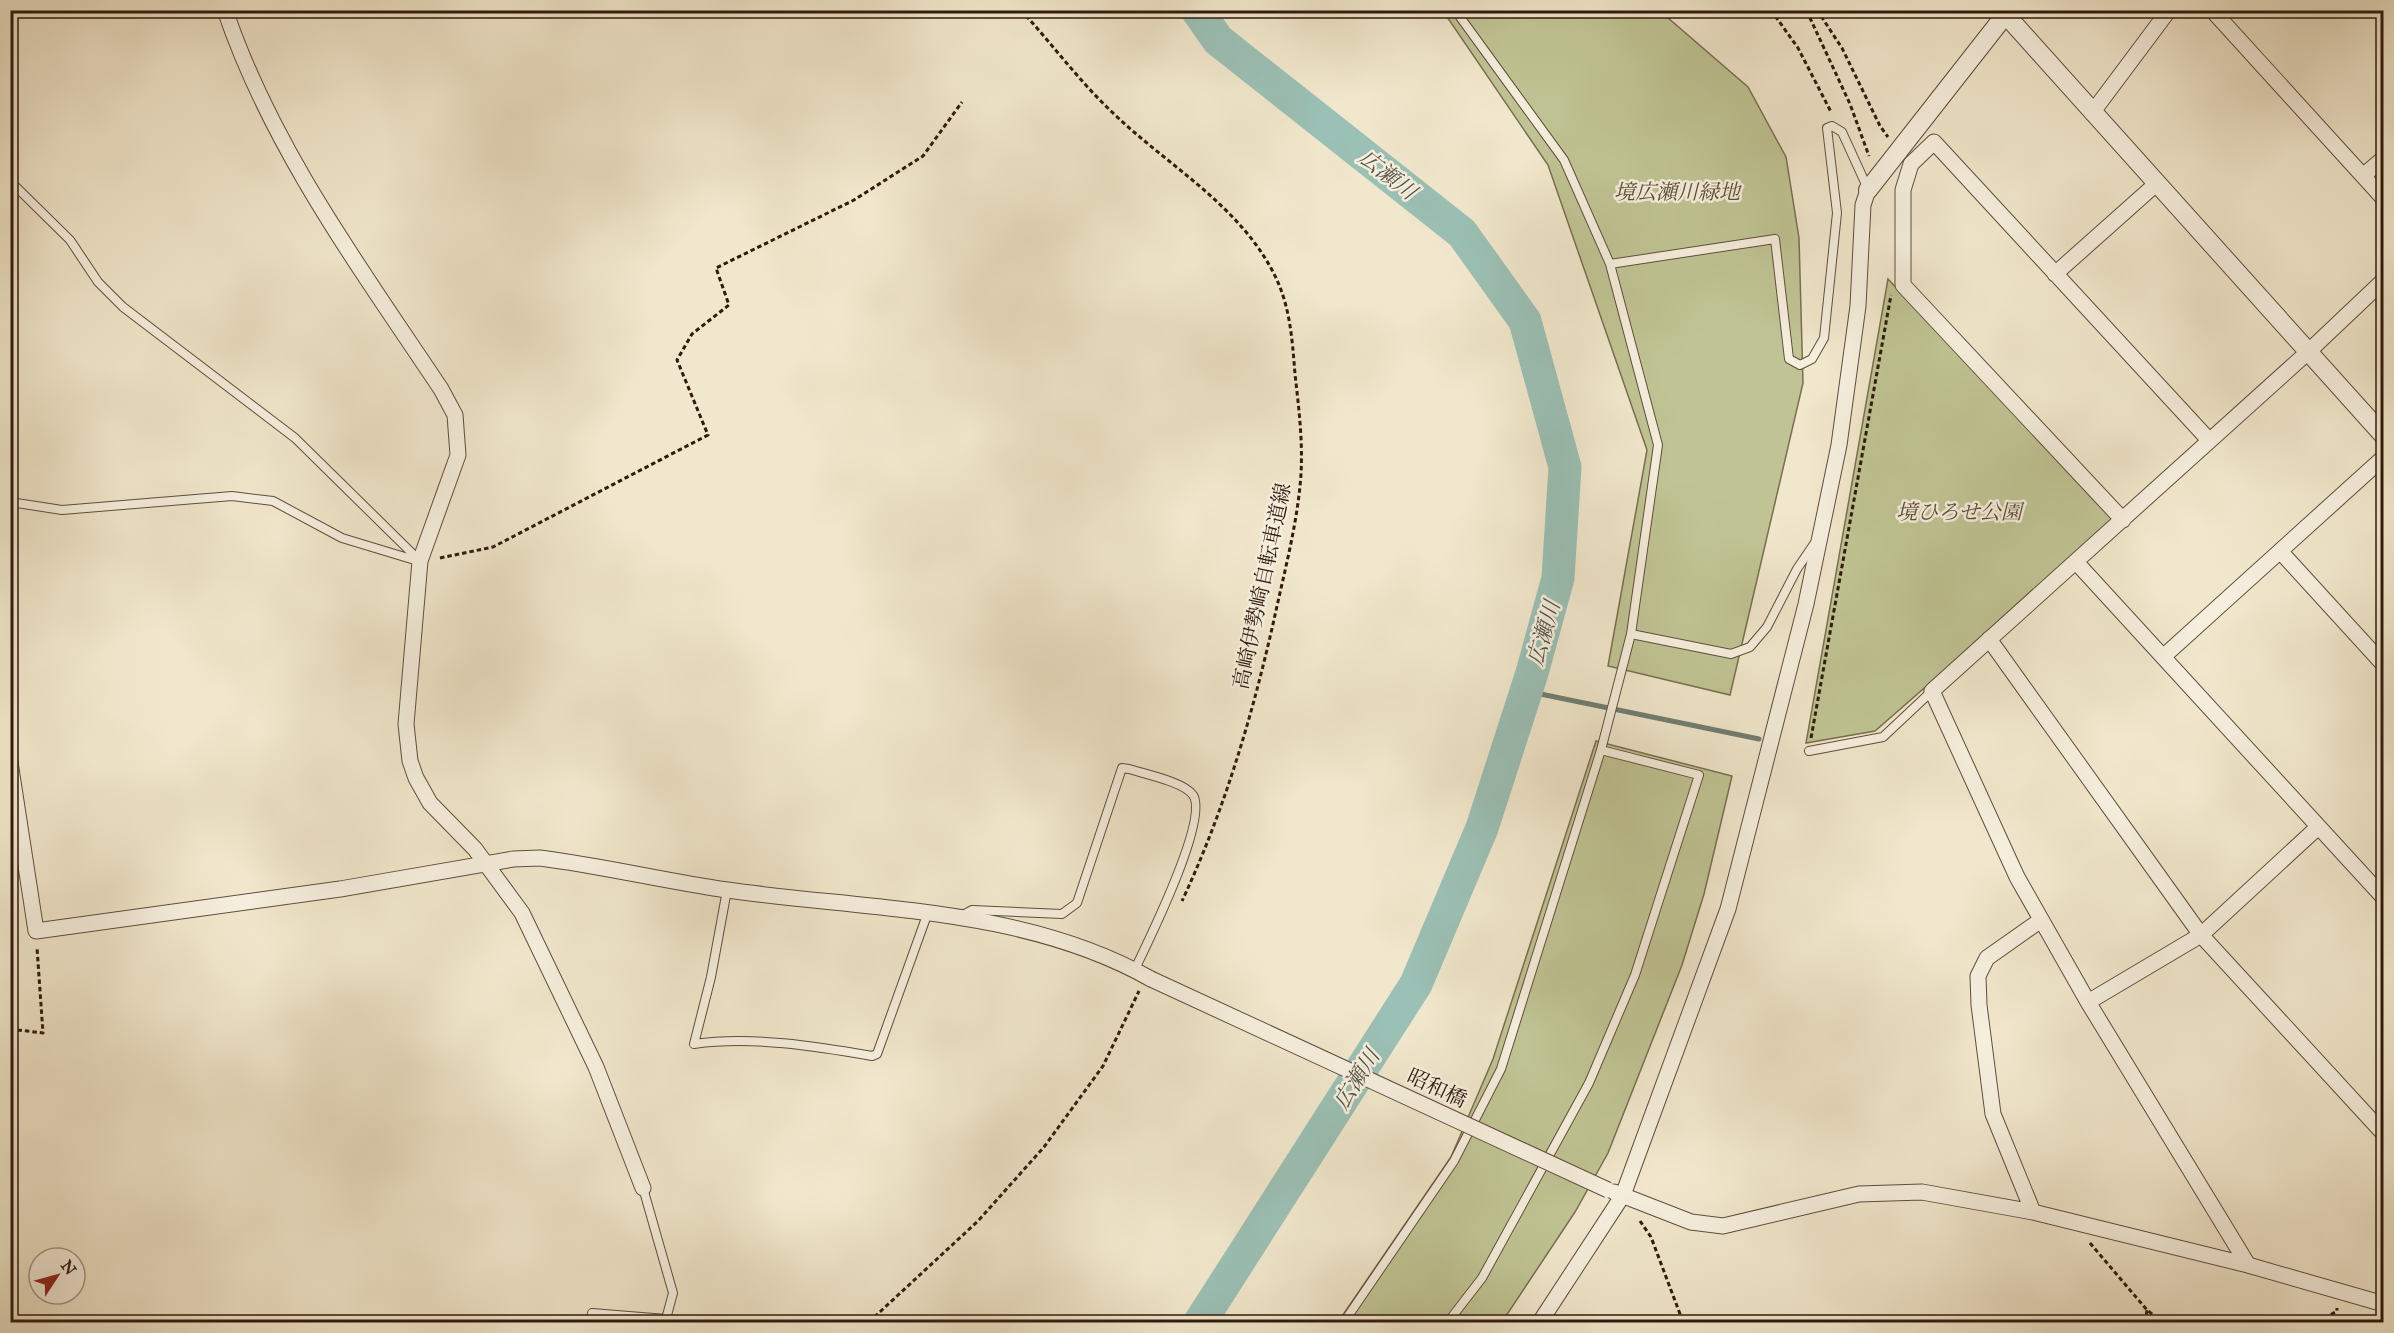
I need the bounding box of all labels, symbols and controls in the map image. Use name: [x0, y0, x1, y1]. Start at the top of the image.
water label: 広瀬川: [1353, 143, 1424, 207]
park label: 境広瀬川緑地: [1614, 179, 1742, 205]
street label: 高崎伊勢崎自転車道線: [1227, 481, 1297, 691]
park label: 境ひろせ公園: [1896, 499, 2025, 525]
water label: 広瀬川: [1521, 596, 1566, 669]
water label: 広瀬川: [1327, 1042, 1386, 1114]
street label: 昭和橋: [1403, 1063, 1471, 1113]
north arrow: [27, 1246, 87, 1306]
text: N: [57, 1256, 81, 1279]

